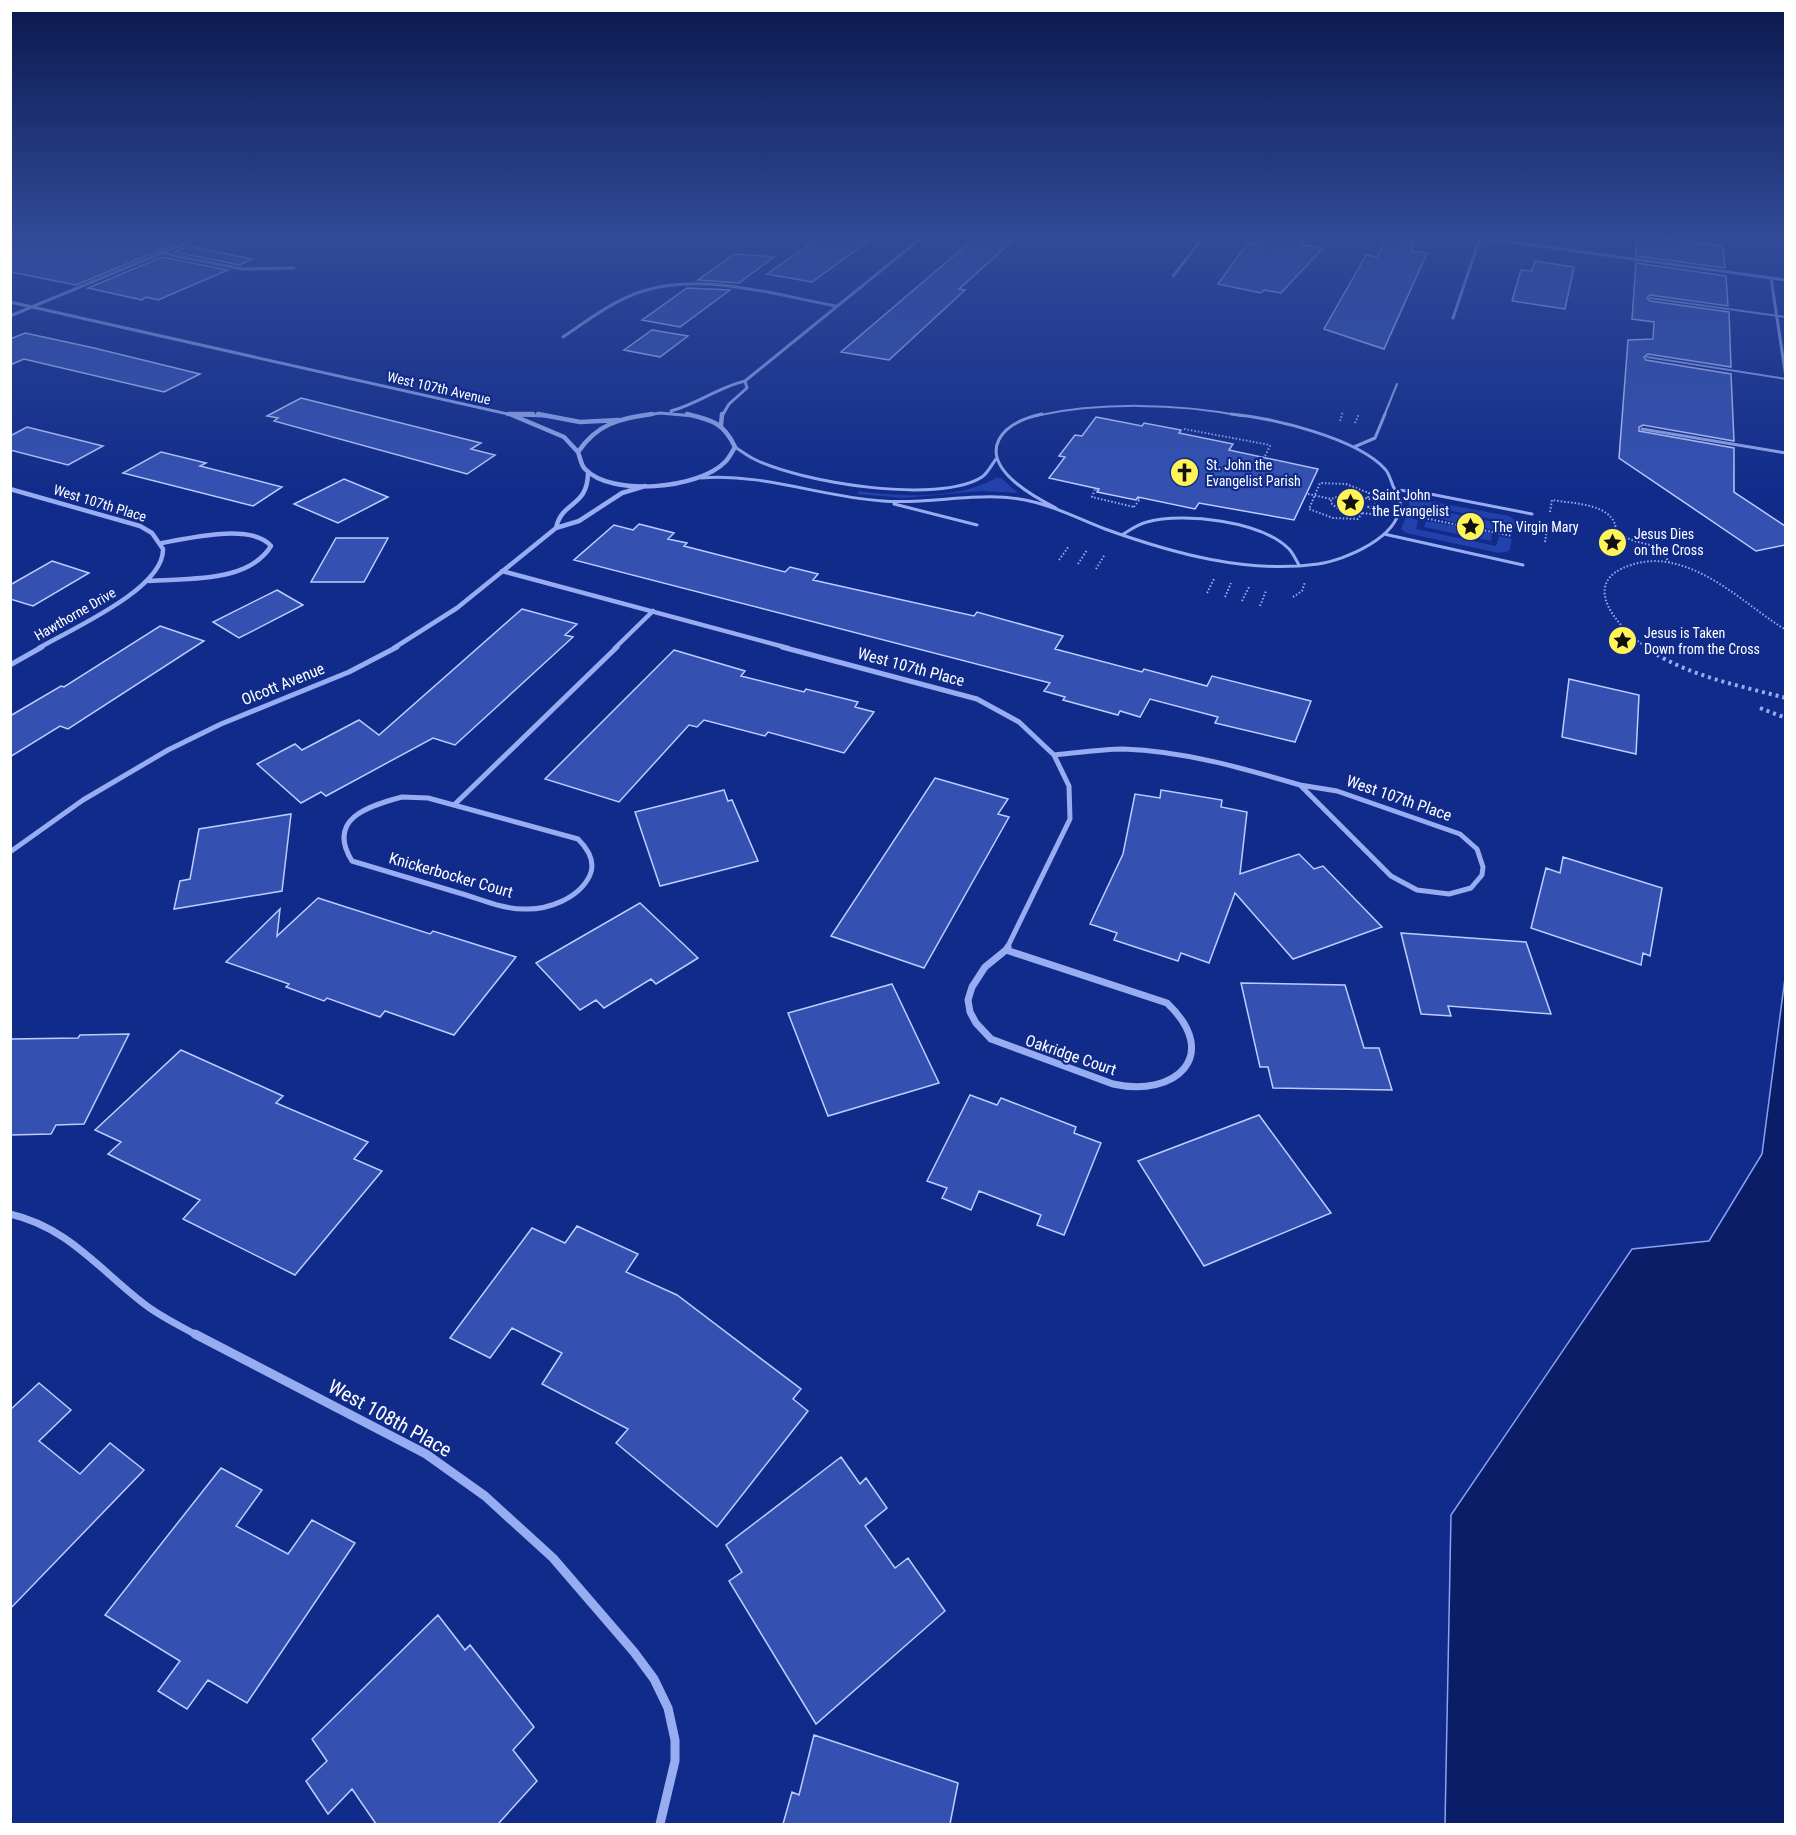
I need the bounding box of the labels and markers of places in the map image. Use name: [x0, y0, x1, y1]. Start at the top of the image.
church icon: St. John the Evangelist Parish: [1169, 457, 1201, 489]
place label: St. John the Evangelist Parish: [1206, 457, 1301, 489]
place icon: Saint John the Evangelist: [1335, 487, 1367, 519]
place label: Saint John the Evangelist: [1372, 487, 1449, 519]
place icon: The Virgin Mary: [1455, 511, 1487, 543]
place label: The Virgin Mary: [1492, 519, 1579, 535]
place icon: Jesus Dies on the Cross: [1597, 526, 1629, 558]
place label: Jesus Dies on the Cross: [1634, 526, 1704, 558]
place icon: Jesus is Taken Down from the Cross: [1607, 625, 1639, 657]
place label: Jesus is Taken Down from the Cross: [1644, 625, 1760, 657]

